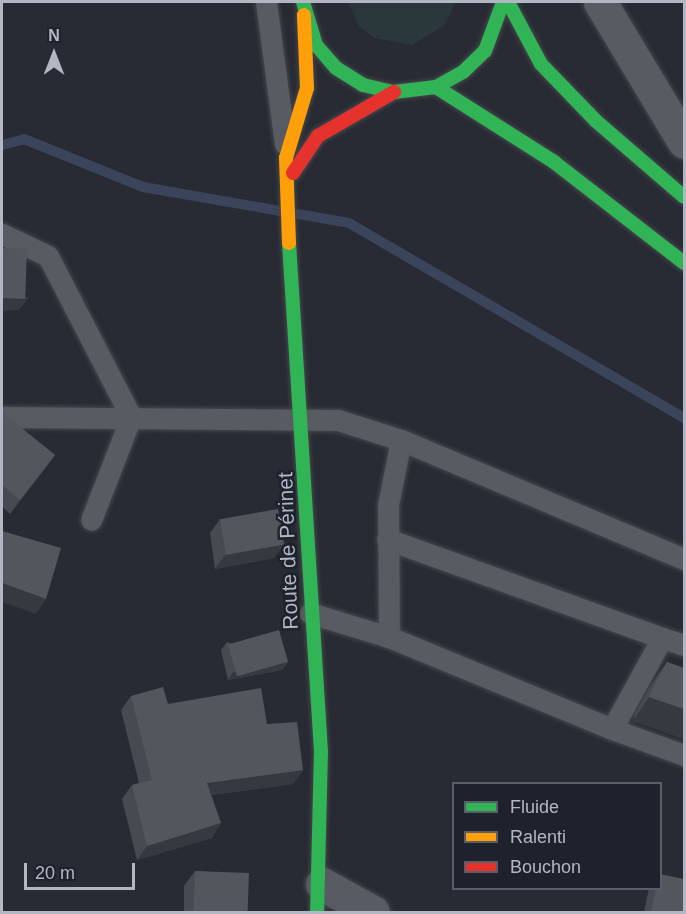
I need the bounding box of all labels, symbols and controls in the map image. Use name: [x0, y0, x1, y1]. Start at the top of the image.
north arrow: [24, 24, 84, 84]
text: N: [48, 27, 60, 44]
street label: Route de Périnet: [273, 472, 303, 630]
legend: [452, 782, 662, 890]
text: Fluide: [510, 797, 559, 817]
text: Ralenti: [510, 827, 566, 847]
scale bar: [27, 851, 138, 889]
text: Bouchon: [510, 857, 581, 877]
text: 20 m: [35, 863, 75, 883]

